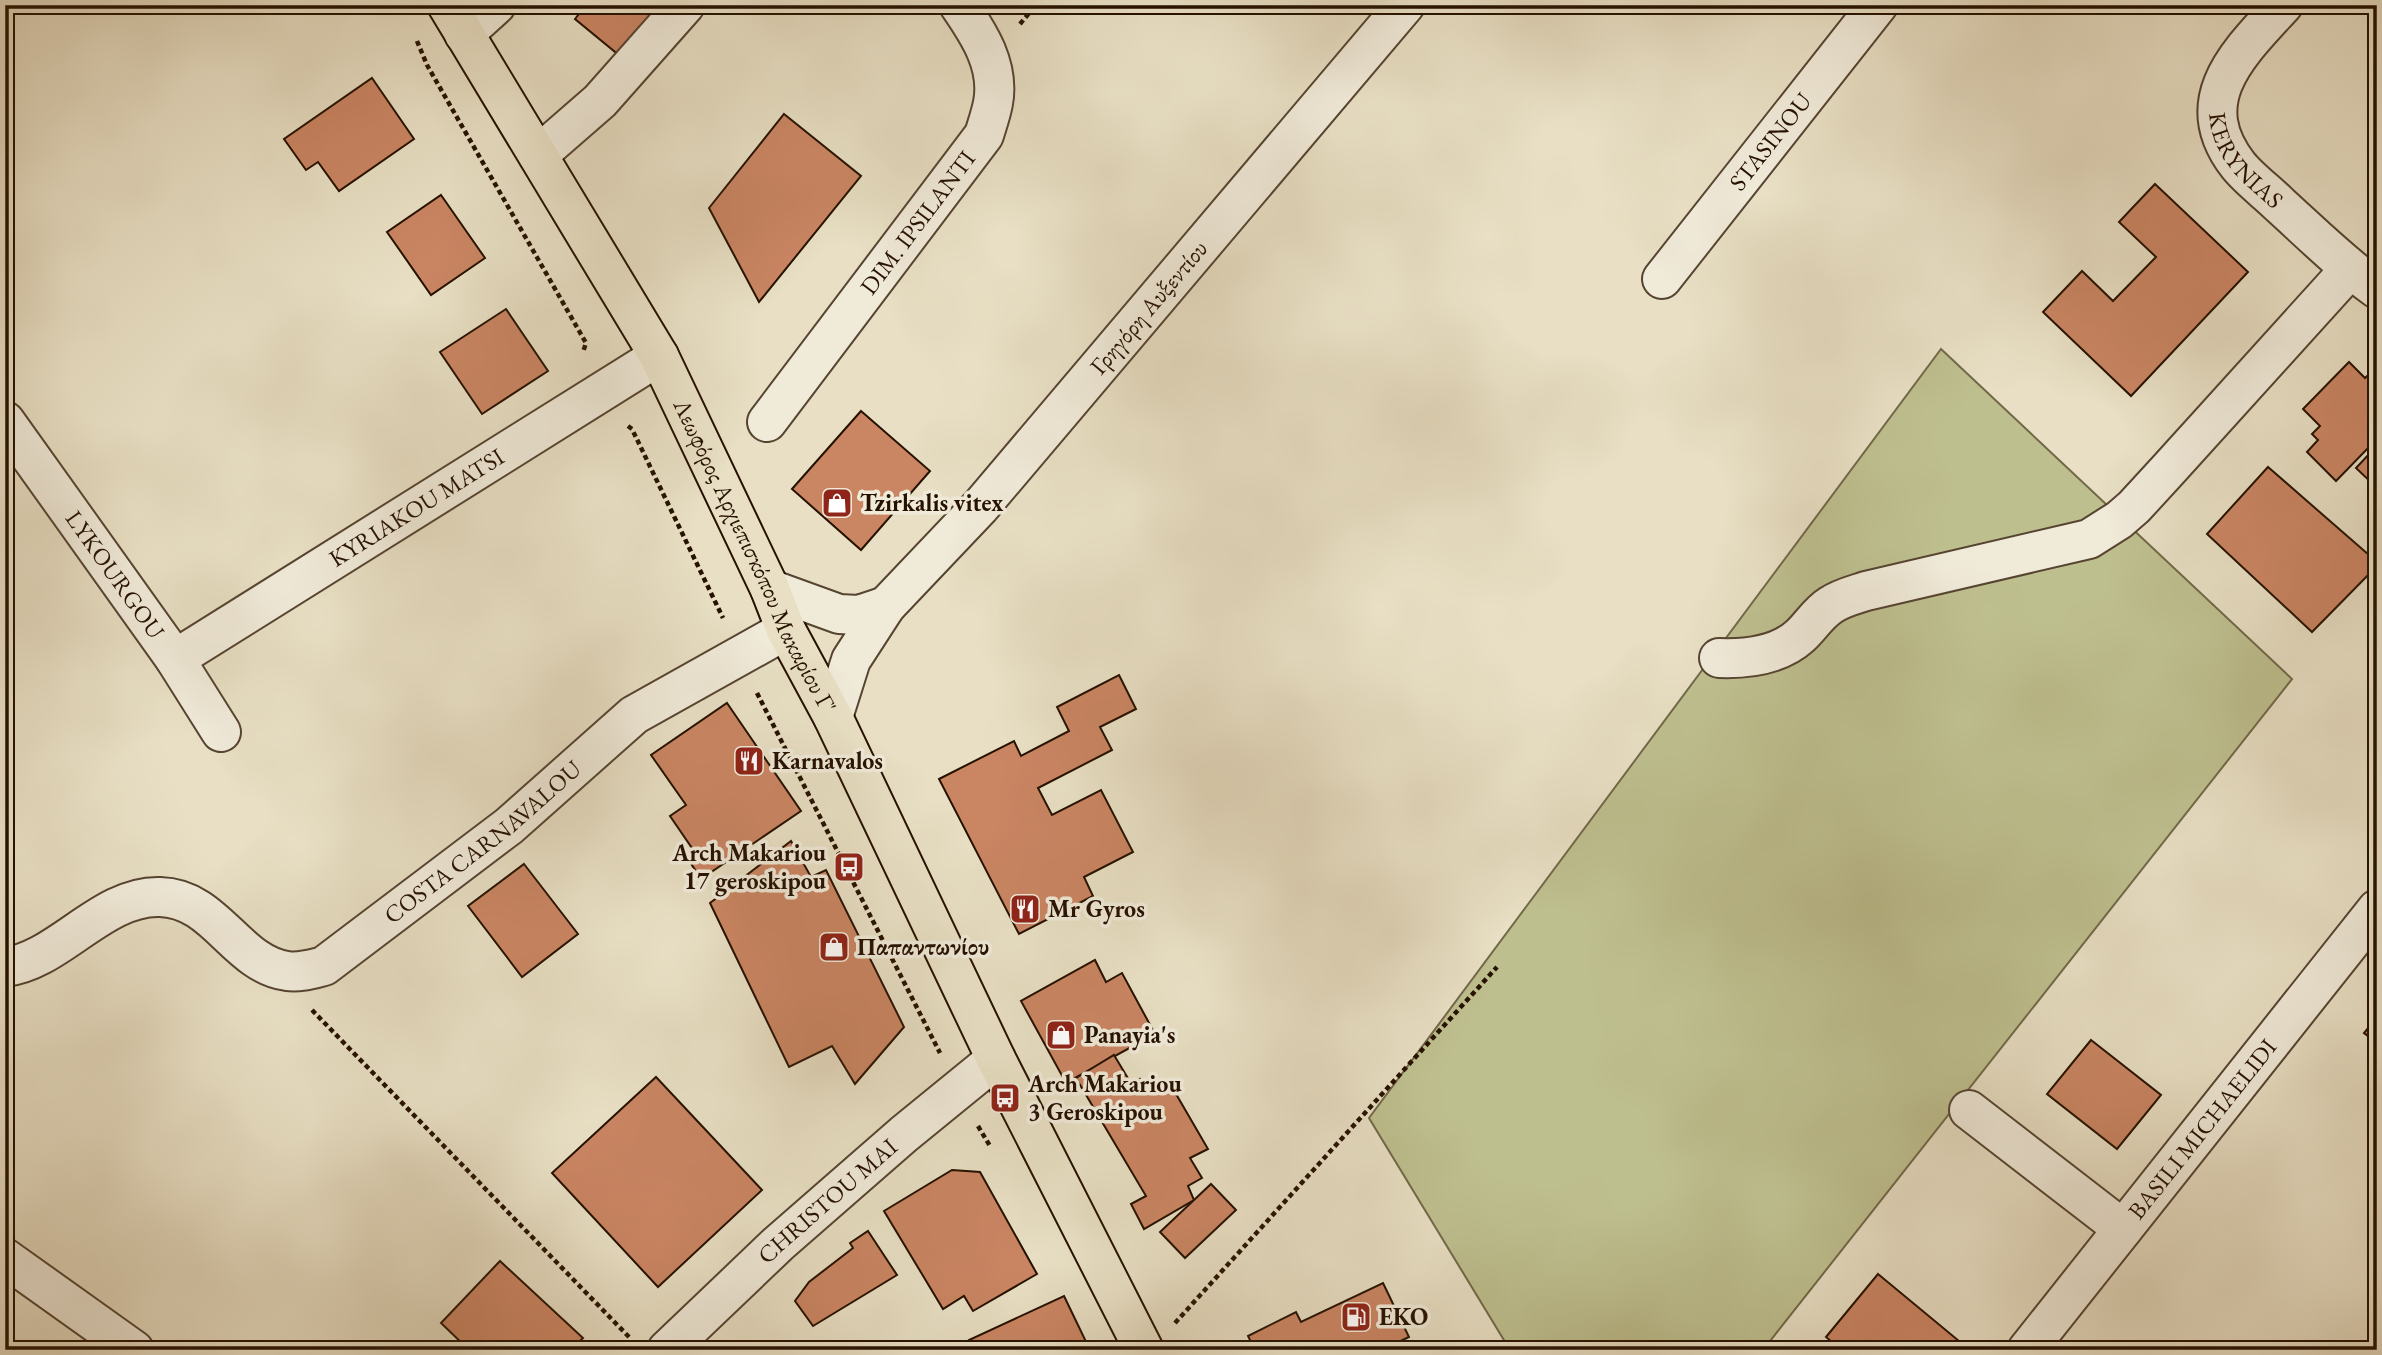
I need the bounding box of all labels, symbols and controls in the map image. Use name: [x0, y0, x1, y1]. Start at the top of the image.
street label: STASINOU: [1722, 86, 1818, 196]
street label: KERYNIAS: [2202, 111, 2290, 215]
street label: DIM. IPSILANTI: [853, 144, 982, 301]
street label: Γρηγόρη Αυξεντίου: [1083, 234, 1214, 381]
street label: Λεωφόρος Αρχιεπισκόπου Μακαρίου Γ': [666, 393, 844, 718]
street label: KYRIAKOU MATSI: [323, 441, 510, 574]
shop icon: Tzirkalis vitex: [820, 486, 854, 520]
place label: Tzirkalis vitex: [860, 487, 1003, 518]
street label: LYKOURGOU: [59, 504, 172, 645]
restaurant icon: Karnavalos: [732, 744, 766, 778]
place label: Karnavalos: [772, 745, 883, 776]
street label: COSTA CARNAVALOU: [377, 753, 588, 930]
place label: Arch Makariou 17 geroskipou: [671, 837, 827, 897]
bus stop icon: Arch Makariou 17 geroskipou: [832, 850, 866, 884]
restaurant icon: Mr Gyros: [1008, 892, 1042, 926]
place label: Mr Gyros: [1048, 893, 1145, 925]
shop icon: Παπαντωνίου: [817, 930, 851, 964]
place label: Παπαντωνίου: [857, 931, 989, 962]
shop icon: Panayia's: [1044, 1018, 1078, 1052]
place label: Panayia's: [1084, 1019, 1175, 1051]
street label: BASILI MICHAELIDI: [2121, 1032, 2283, 1225]
place label: Arch Makariou 3 Geroskipou: [1027, 1068, 1182, 1127]
bus stop icon: Arch Makariou 3 Geroskipou: [988, 1081, 1022, 1115]
street label: CHRISTOU MAI: [751, 1131, 903, 1270]
fuel station icon: EKO: [1339, 1300, 1373, 1334]
place label: EKO: [1379, 1301, 1428, 1332]

